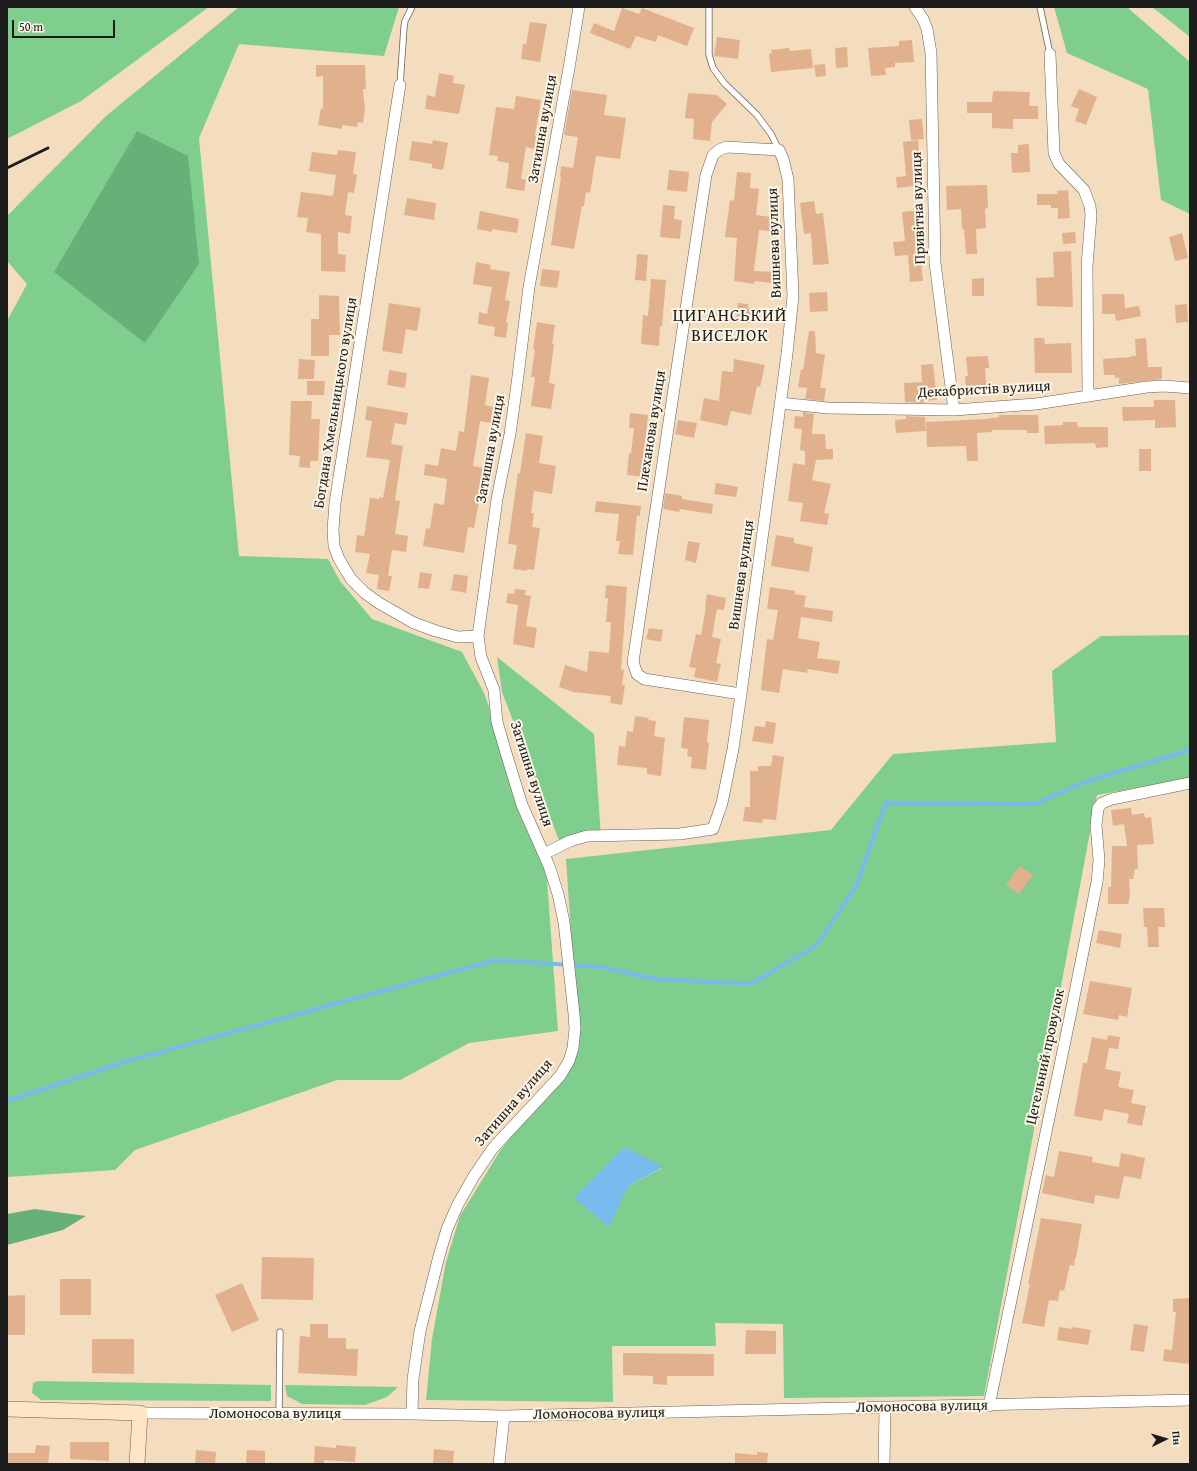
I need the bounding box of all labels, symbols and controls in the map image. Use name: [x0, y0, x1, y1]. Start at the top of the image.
scale bar: [14, 12, 117, 38]
text: 50 m: [19, 18, 43, 35]
street label: Затишна вулиця: [525, 73, 561, 185]
street label: Привітна вулиця: [908, 151, 930, 265]
street label: Вишнева вулиця: [764, 187, 786, 299]
street label: Богдана Хмельницького вулиця: [310, 296, 362, 510]
district label: ЦИГАНСЬКИЙ ВИСЕЛОК: [673, 307, 787, 347]
street label: Плеханова вулиця: [634, 369, 670, 493]
street label: Декабристів вулиця: [917, 378, 1051, 402]
street label: Затишна вулиця: [473, 393, 509, 505]
street label: Вишнева вулиця: [725, 519, 759, 631]
street label: Затишна вулиця: [505, 719, 557, 829]
street label: Цегельний провулок: [1023, 988, 1069, 1126]
street label: Затишна вулиця: [471, 1056, 557, 1150]
street label: Ломоносова вулиця: [856, 1397, 988, 1417]
street label: Ломоносова вулиця: [533, 1404, 665, 1424]
street label: Ломоносова вулиця: [209, 1405, 341, 1423]
north arrow: [1145, 1419, 1185, 1459]
text: Пн: [1168, 1430, 1186, 1446]

